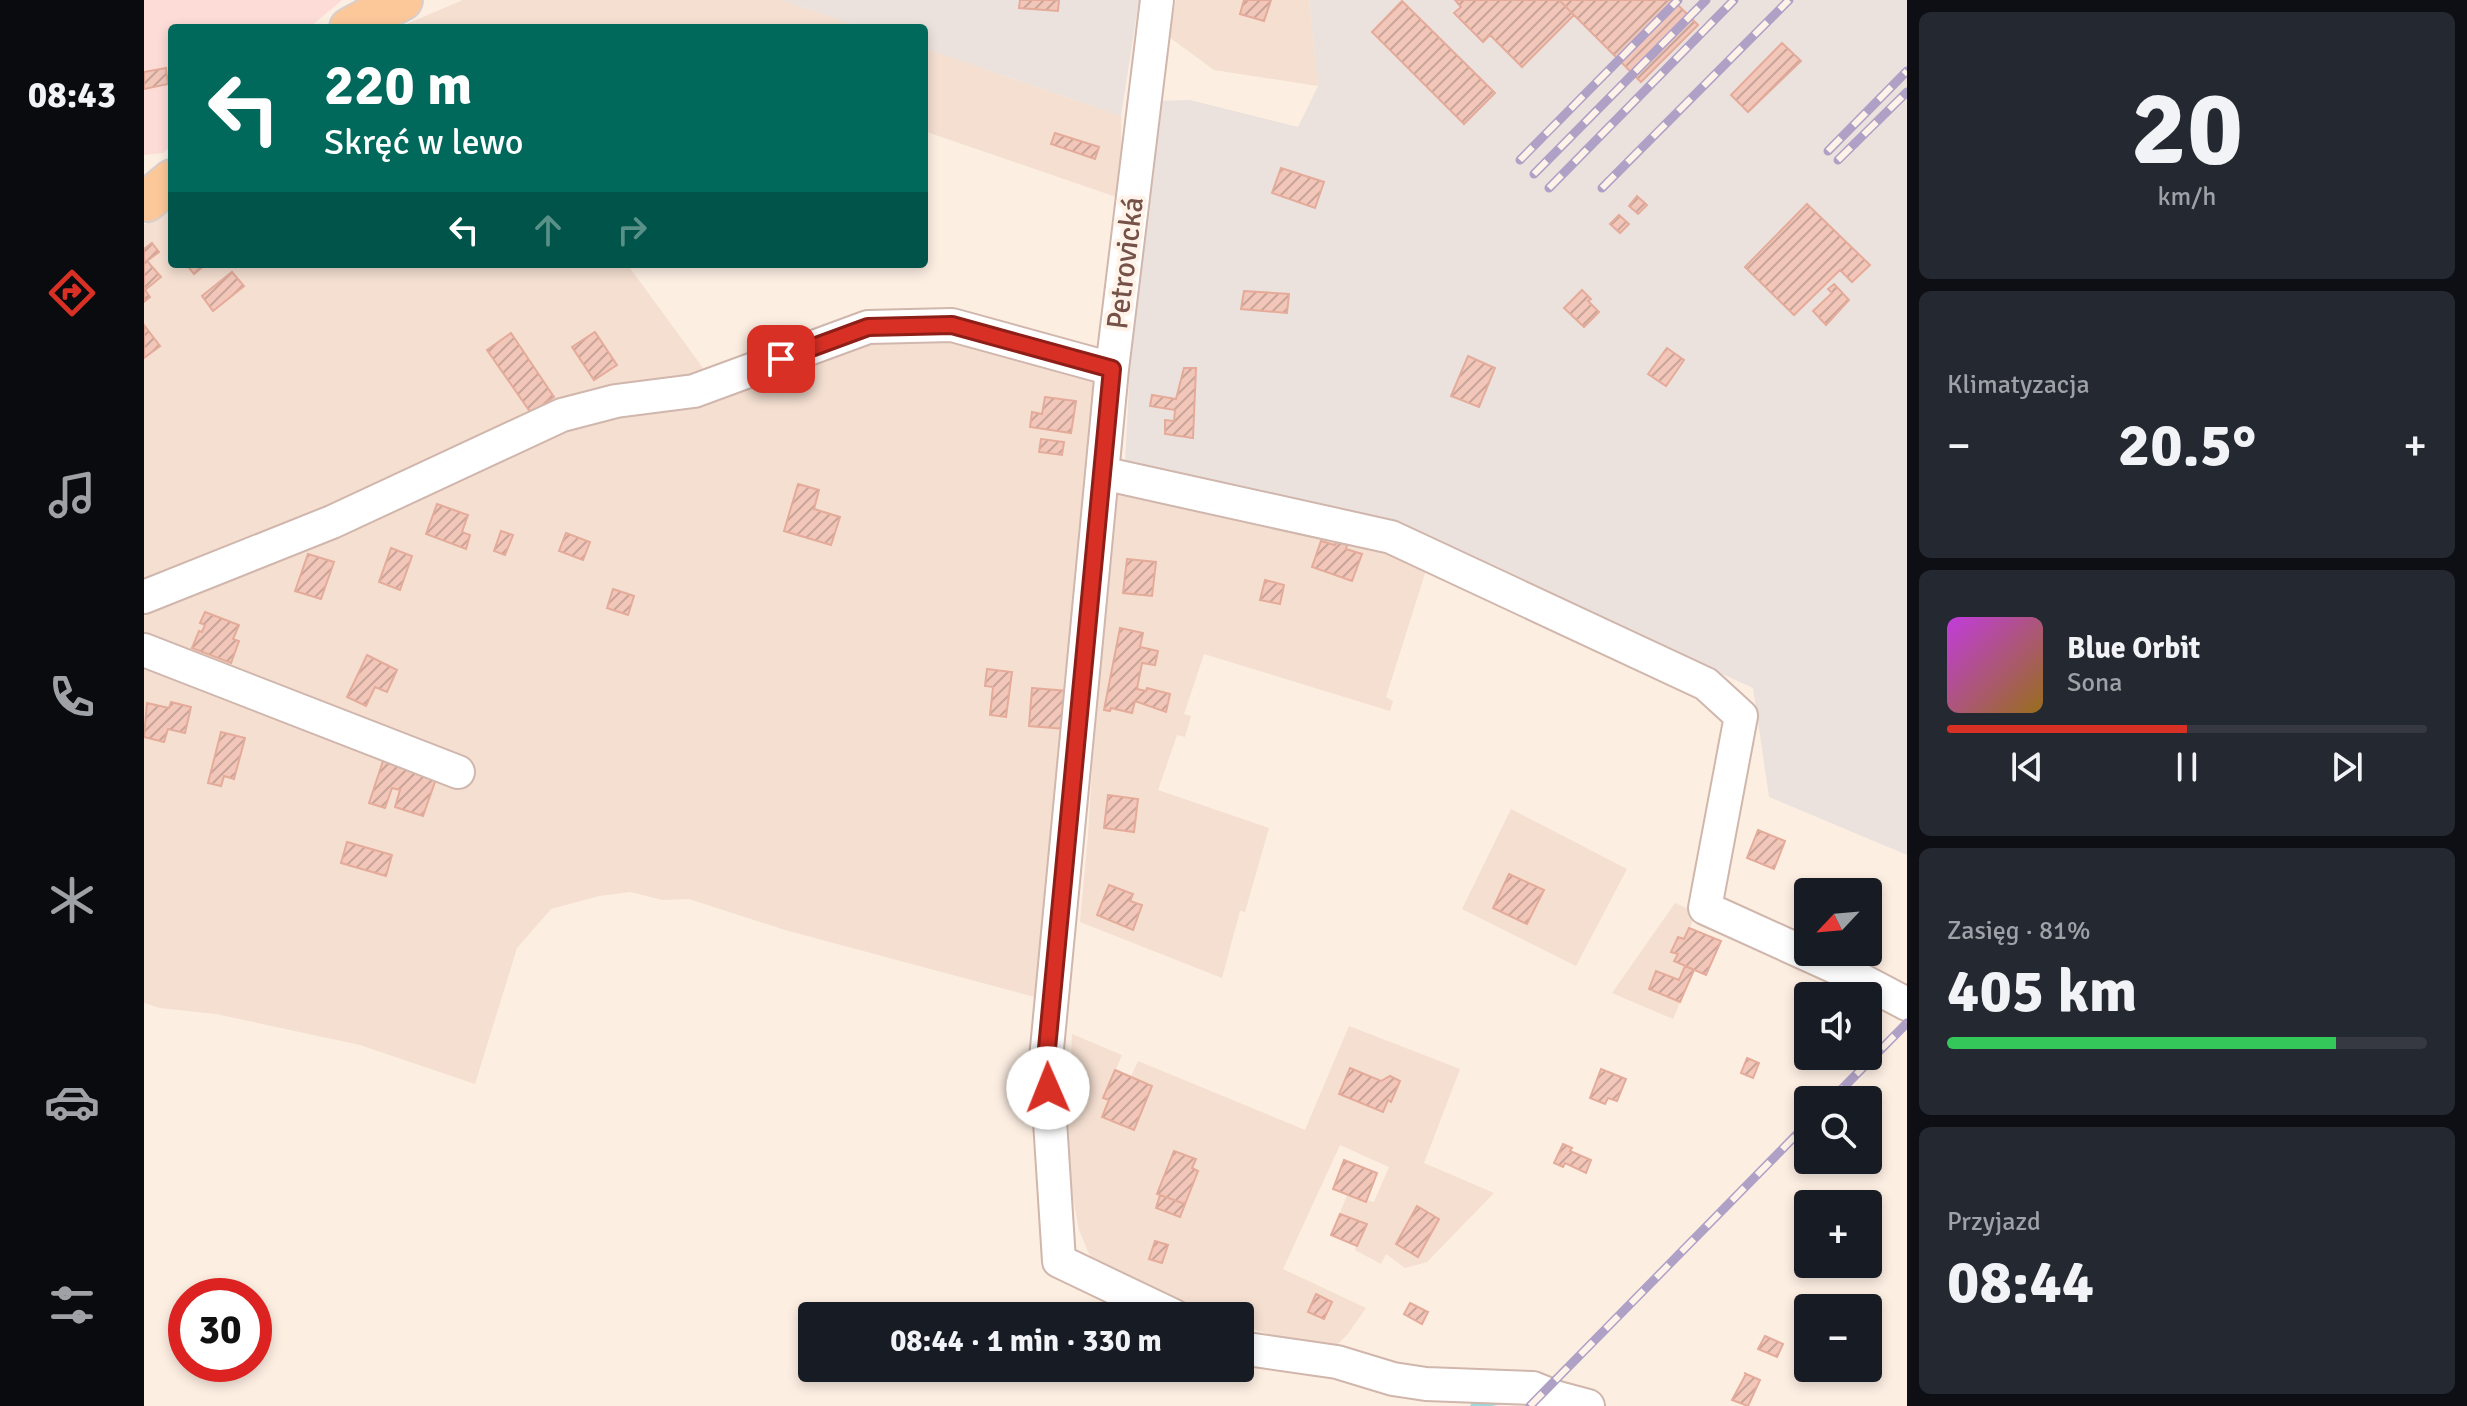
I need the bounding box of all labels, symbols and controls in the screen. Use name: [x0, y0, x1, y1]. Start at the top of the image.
text: 220 m: [324, 51, 472, 120]
icon: left: [192, 56, 296, 160]
text: 20: [2131, 65, 2243, 193]
text: 08:43: [28, 73, 116, 118]
text: Skręć w lewo: [324, 120, 524, 165]
text: km/h: [2158, 181, 2216, 213]
street label: Petrovická: [1099, 195, 1152, 331]
icon: left: [442, 208, 486, 252]
icon: ahead: [526, 208, 570, 252]
icon: right: [610, 208, 654, 252]
icon: directions: [44, 265, 100, 321]
pin: [747, 325, 815, 393]
icon: arrive: [759, 337, 803, 381]
text: Klimatyzacja: [1947, 369, 2090, 401]
text: 20.5°: [2118, 409, 2256, 483]
text: −: [1947, 419, 1971, 473]
text: +: [2403, 419, 2427, 473]
icon: music: [44, 467, 100, 523]
text: Blue Orbit: [2067, 630, 2200, 667]
text: Sona: [2067, 667, 2122, 699]
icon: phone: [44, 669, 100, 725]
icon: previous: [2005, 745, 2049, 789]
icon: pause: [2165, 745, 2209, 789]
icon: next: [2325, 745, 2369, 789]
icon: climate: [44, 872, 100, 928]
north arrow: [1794, 878, 1882, 966]
map controls: [1794, 878, 1882, 1382]
text: Zasięg · 81%: [1947, 915, 2091, 947]
text: 405 km: [1947, 955, 2137, 1029]
button: sound: [1794, 982, 1882, 1070]
position arrow: [1006, 1046, 1090, 1130]
icon: car: [44, 1074, 100, 1130]
button: search: [1794, 1086, 1882, 1174]
button: +: [1794, 1190, 1882, 1278]
text: Przyjazd: [1947, 1206, 2041, 1238]
text: 08:44: [1947, 1246, 2094, 1320]
icon: filters: [44, 1277, 100, 1333]
speed limit sign: 30: [168, 1278, 272, 1382]
button: −: [1794, 1294, 1882, 1382]
text: 08:44 · 1 min · 330 m: [890, 1323, 1162, 1360]

